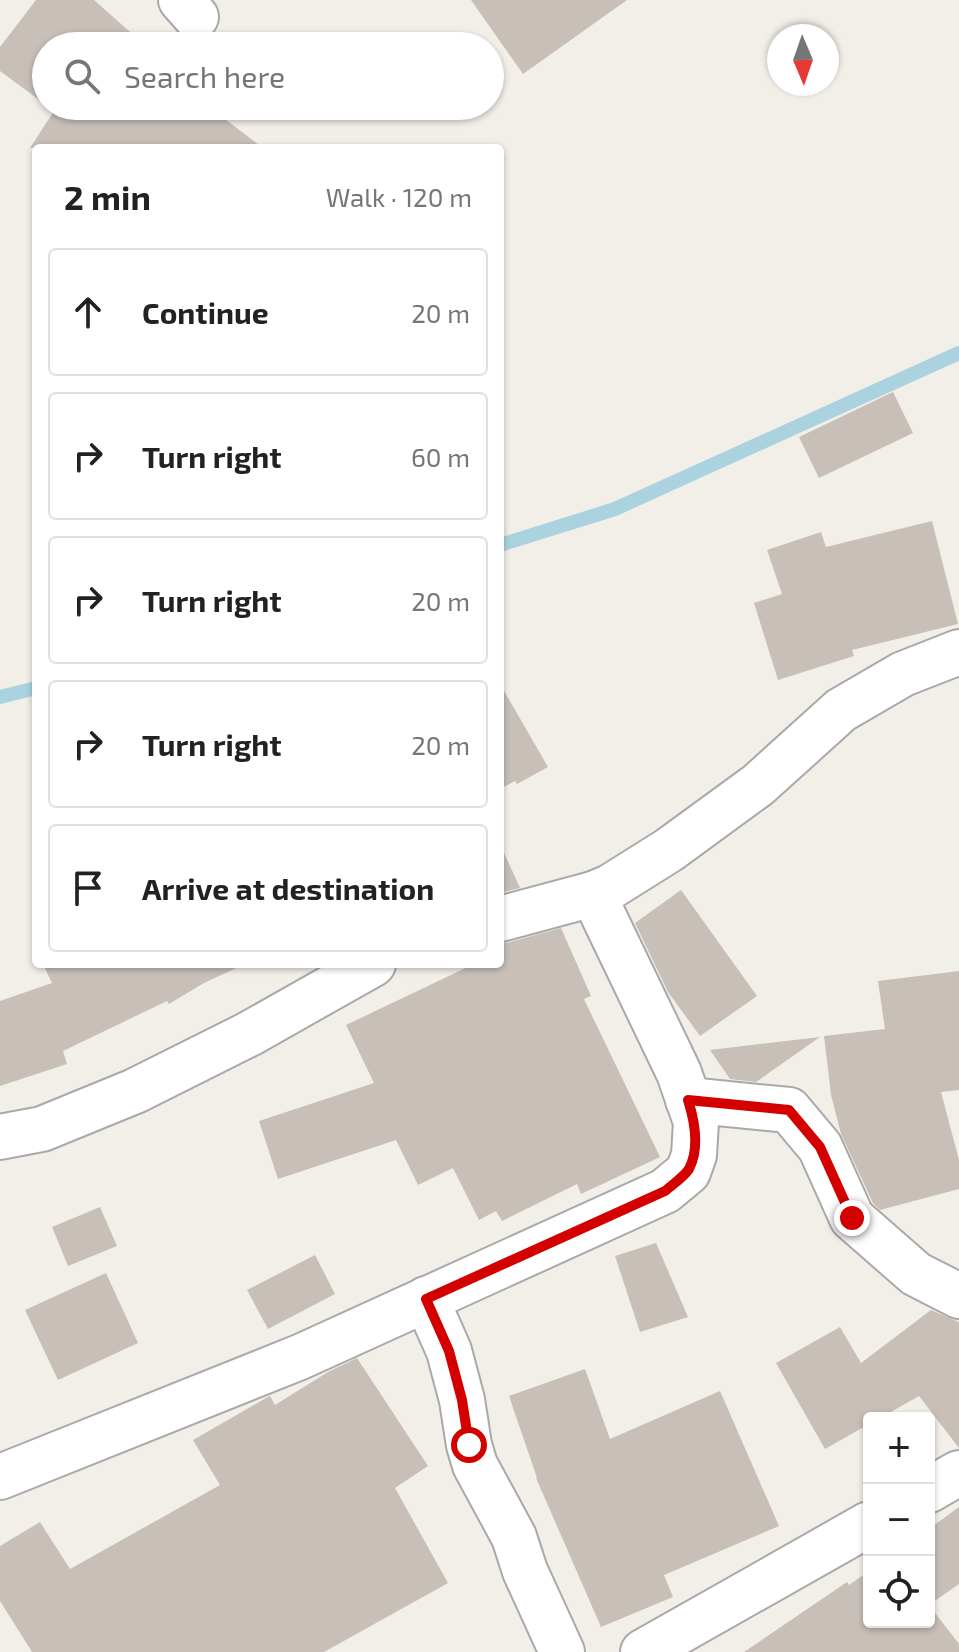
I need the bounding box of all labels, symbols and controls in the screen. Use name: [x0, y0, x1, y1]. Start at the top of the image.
north arrow: [767, 24, 839, 96]
search box: [32, 32, 504, 120]
icon: search: [60, 54, 104, 98]
text: Search here: [124, 58, 285, 94]
text: 2 min: [64, 176, 151, 217]
text: Walk · 120 m: [326, 181, 472, 212]
icon: ahead: [66, 290, 110, 334]
text: Continue: [142, 294, 269, 330]
text: 20 m: [411, 297, 470, 328]
icon: right: [66, 434, 110, 478]
text: Turn right: [142, 438, 282, 474]
text: 60 m: [411, 441, 470, 472]
icon: right: [66, 578, 110, 622]
text: Turn right: [142, 582, 282, 618]
text: 20 m: [411, 585, 470, 616]
icon: right: [66, 722, 110, 766]
text: Turn right: [142, 726, 282, 762]
text: 20 m: [411, 729, 470, 760]
icon: arrive: [66, 866, 110, 910]
text: Arrive at destination: [142, 870, 434, 906]
route end: [834, 1200, 870, 1236]
map controls: [863, 1412, 935, 1628]
button: +: [863, 1412, 935, 1484]
route start: [451, 1427, 487, 1463]
button: −: [863, 1484, 935, 1556]
button: locate: [863, 1556, 935, 1628]

